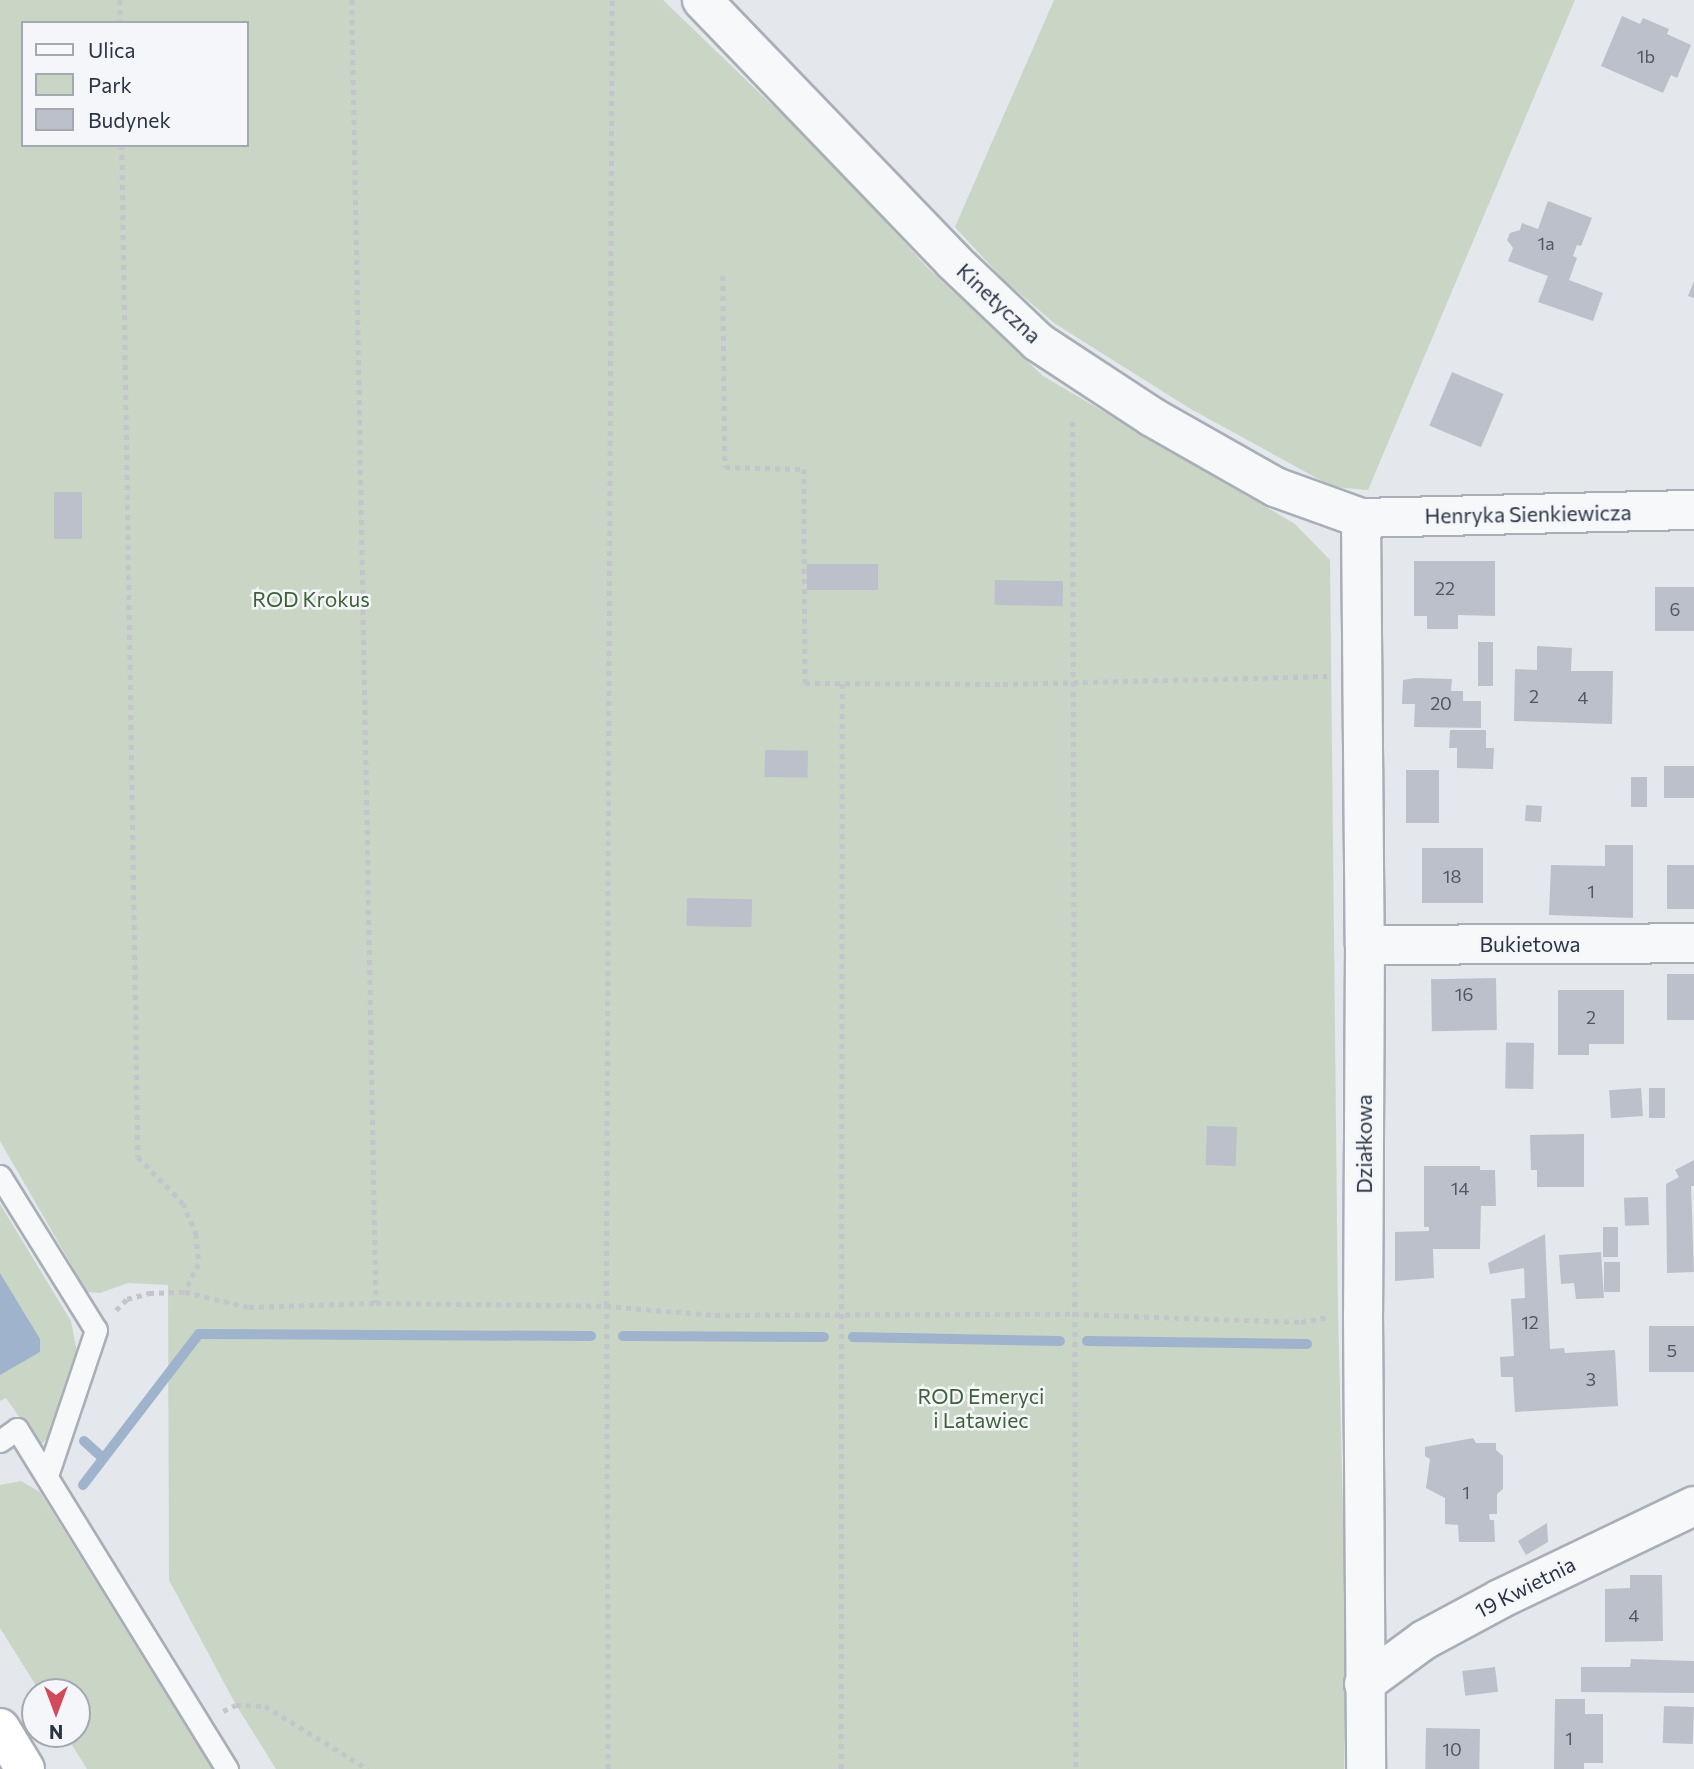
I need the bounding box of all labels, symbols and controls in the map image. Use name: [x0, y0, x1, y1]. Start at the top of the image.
legend: [21, 21, 248, 147]
text: Ulica: [88, 37, 135, 62]
house number: 1b: [1637, 45, 1655, 67]
text: Park: [88, 72, 132, 97]
text: Budynek: [88, 107, 171, 132]
house number: 1a: [1537, 232, 1555, 254]
street label: Kinetyczna: [952, 258, 1046, 348]
street label: Henryka Sienkiewicza: [1424, 500, 1632, 528]
house number: 22: [1435, 577, 1455, 599]
park label: ROD Krokus: [252, 586, 370, 612]
house number: 6: [1670, 598, 1680, 620]
house number: 2: [1529, 685, 1539, 707]
house number: 4: [1578, 686, 1588, 708]
house number: 20: [1430, 692, 1452, 714]
house number: 18: [1443, 865, 1461, 887]
house number: 1: [1587, 880, 1595, 902]
street label: Bukietowa: [1479, 931, 1581, 957]
house number: 16: [1455, 983, 1473, 1005]
house number: 2: [1586, 1006, 1596, 1028]
street label: Działkowa: [1351, 1094, 1377, 1194]
house number: 14: [1451, 1177, 1469, 1199]
house number: 12: [1521, 1311, 1539, 1333]
house number: 5: [1667, 1339, 1677, 1361]
house number: 3: [1586, 1368, 1596, 1390]
park label: ROD Emeryci i Latawiec: [918, 1383, 1044, 1433]
house number: 1: [1462, 1481, 1470, 1503]
street label: 19 Kwietnia: [1471, 1551, 1579, 1623]
house number: 4: [1629, 1604, 1639, 1626]
north arrow: [21, 1678, 91, 1748]
text: N: [49, 1721, 63, 1744]
house number: 1: [1565, 1727, 1573, 1749]
house number: 10: [1442, 1738, 1462, 1760]

